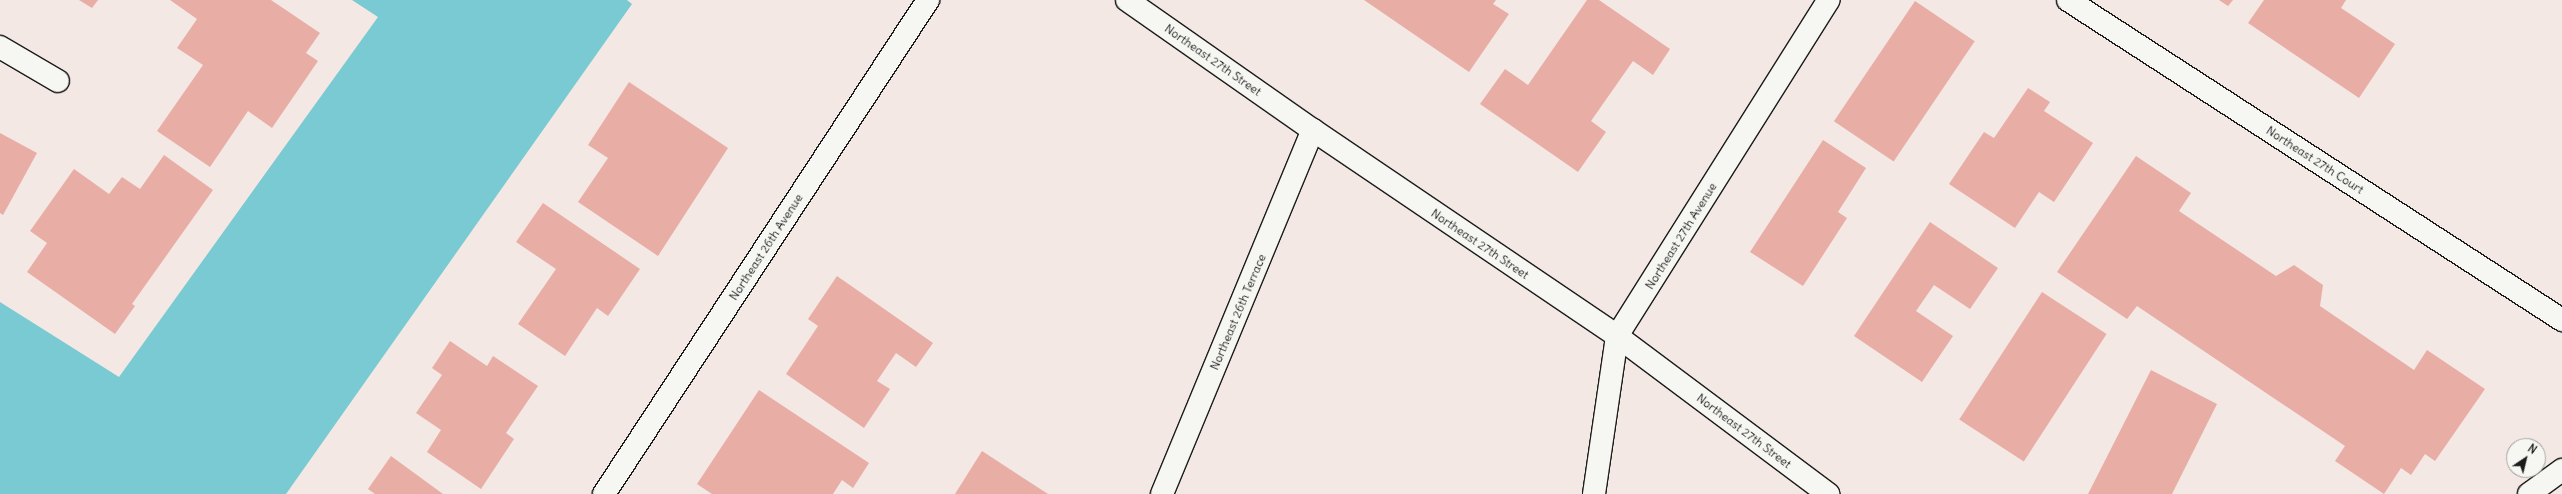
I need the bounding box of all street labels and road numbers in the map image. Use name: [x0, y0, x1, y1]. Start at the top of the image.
street label: Northeast 27th Street: [1162, 21, 1264, 99]
street label: Northeast 27th Court: [2264, 123, 2366, 197]
street label: Northeast 27th Avenue: [1642, 180, 1720, 292]
street label: Northeast 26th Avenue: [726, 191, 806, 303]
street label: Northeast 27th Street: [1428, 206, 1532, 282]
street label: Northeast 26th Terrace: [1207, 252, 1269, 372]
street label: Northeast 27th Street: [1694, 391, 1794, 471]

